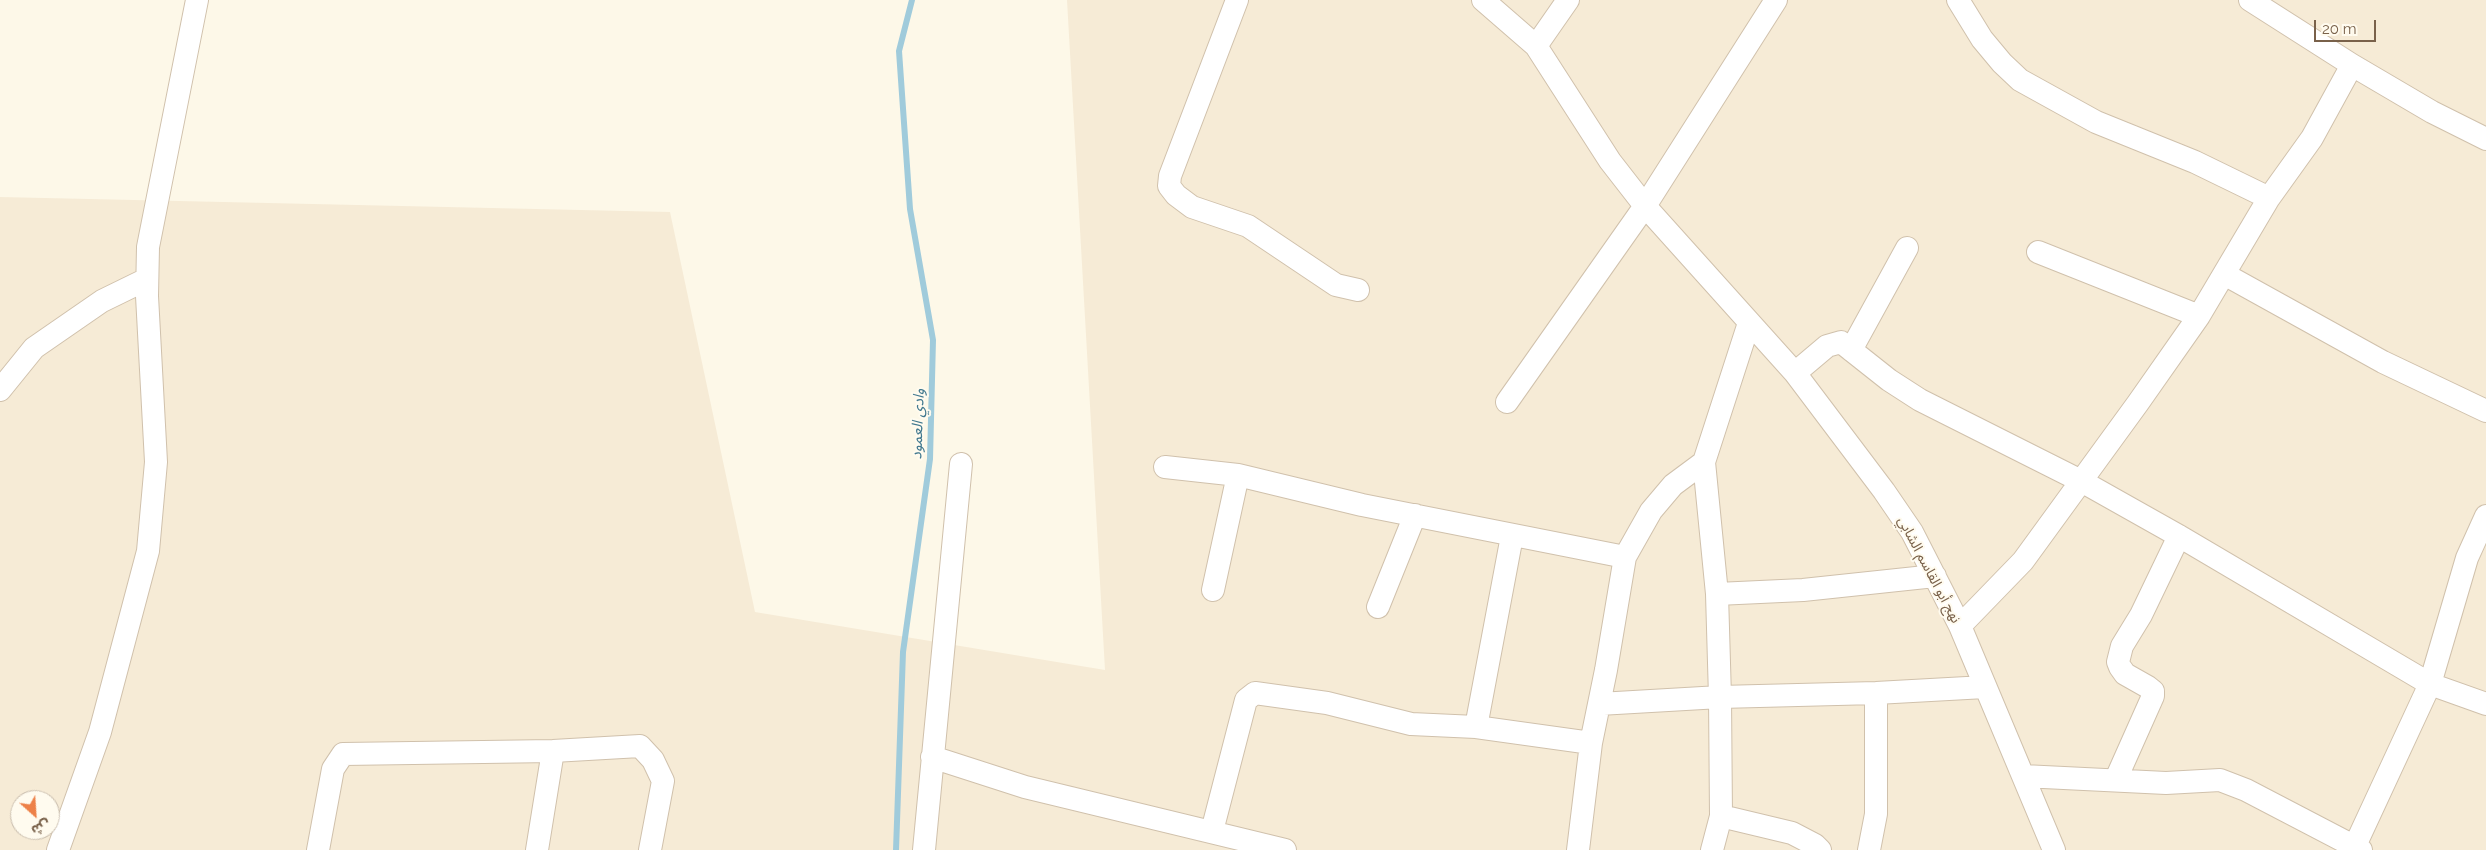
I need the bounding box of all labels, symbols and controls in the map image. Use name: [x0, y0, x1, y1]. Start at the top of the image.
scale bar: [2316, 10, 2378, 42]
text: 20 m: [2322, 20, 2357, 38]
water label: وادي العمود: [908, 388, 928, 460]
street label: نهج أبو القاسم الشابي: [1894, 514, 1964, 626]
north arrow: [10, 790, 60, 840]
text: ش: [29, 816, 53, 839]

